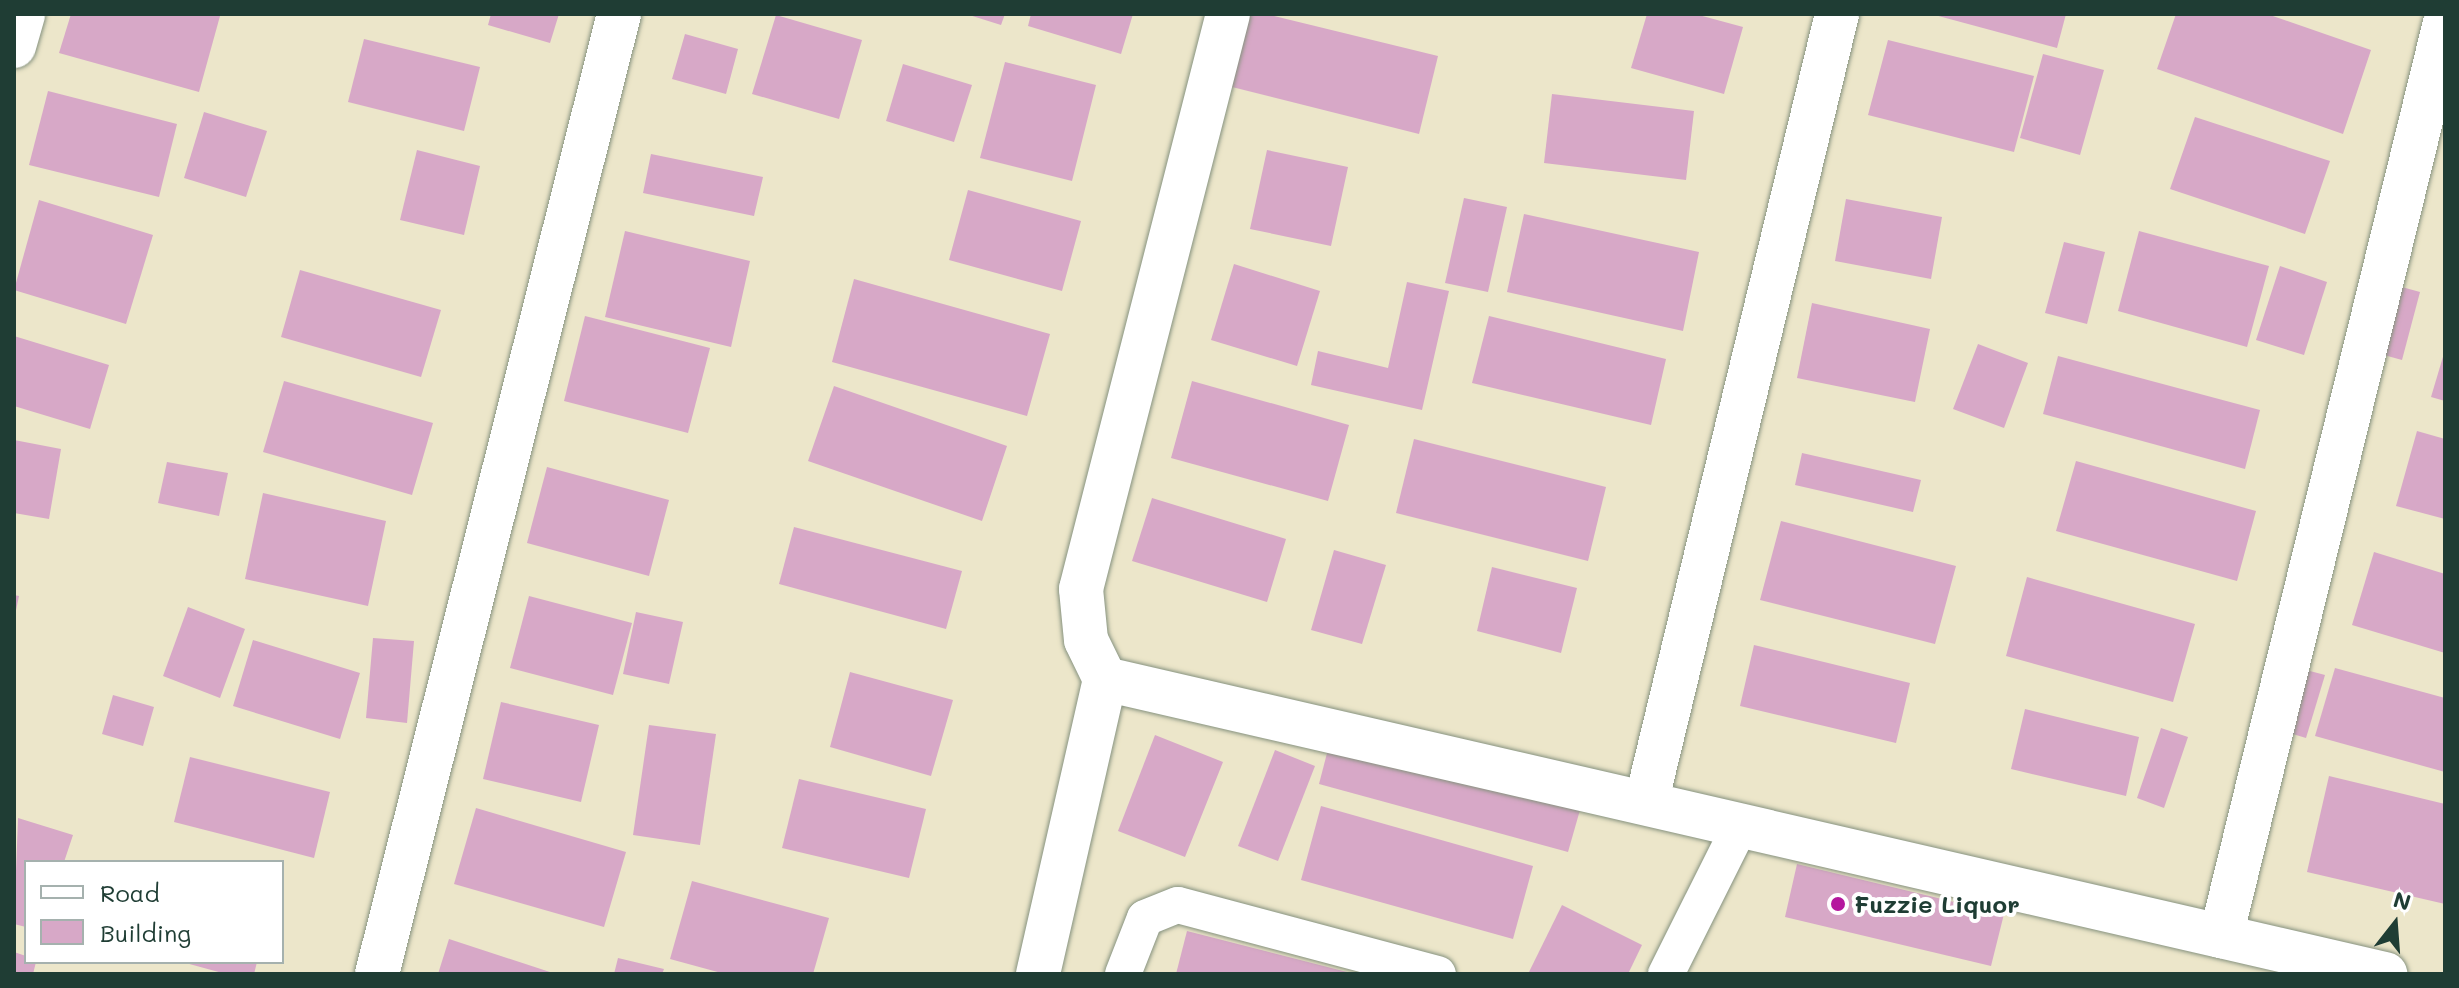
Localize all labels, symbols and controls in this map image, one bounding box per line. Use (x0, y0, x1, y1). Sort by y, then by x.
legend (24, 860, 284, 964)
text: Road (100, 877, 160, 908)
north arrow (2355, 884, 2435, 964)
text: N (2390, 884, 2414, 917)
place label: Fuzzie Liquor (1854, 890, 2020, 918)
marker: Fuzzie Liquor (1829, 895, 1847, 913)
text: Building (100, 917, 191, 948)

